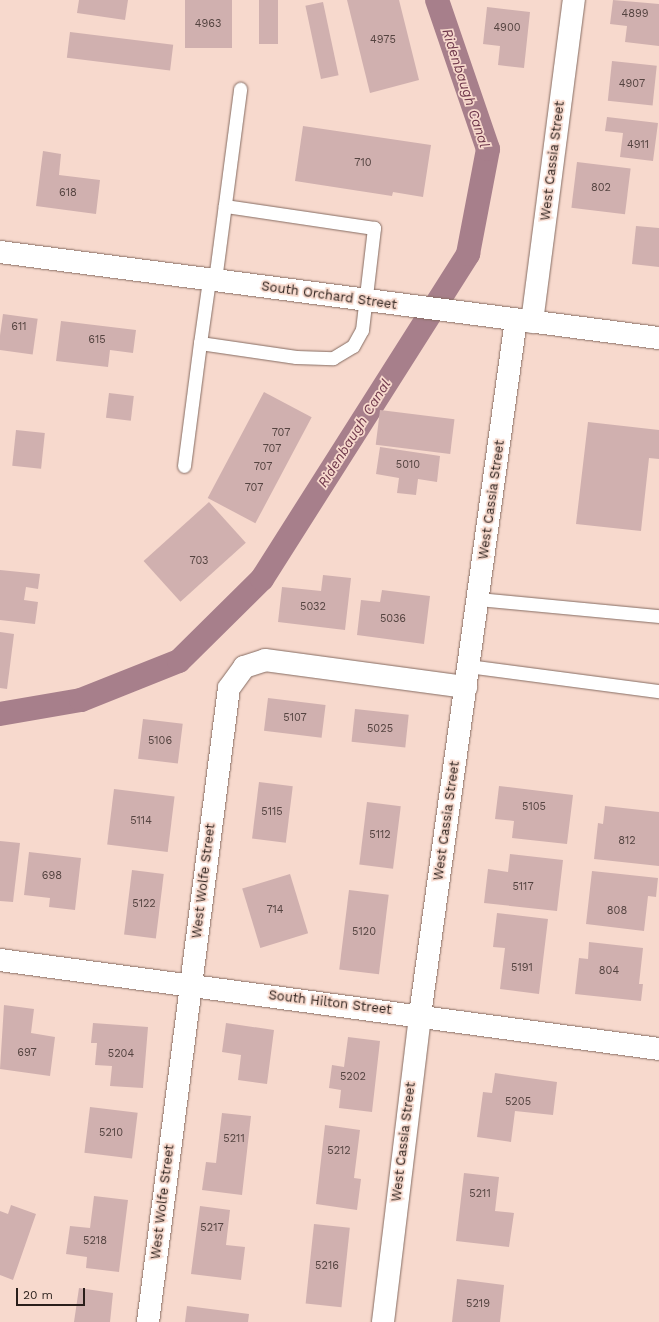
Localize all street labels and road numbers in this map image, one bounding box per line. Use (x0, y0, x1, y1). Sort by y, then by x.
street label: West Cassia Street (538, 100, 568, 222)
street label: South Orchard Street (260, 279, 398, 313)
street label: West Cassia Street (476, 439, 508, 561)
street label: West Cassia Street (431, 760, 463, 882)
street label: West Wolfe Street (189, 822, 219, 940)
street label: South Hilton Street (268, 988, 392, 1018)
street label: West Cassia Street (389, 1081, 419, 1203)
street label: West Wolfe Street (148, 1143, 178, 1261)

